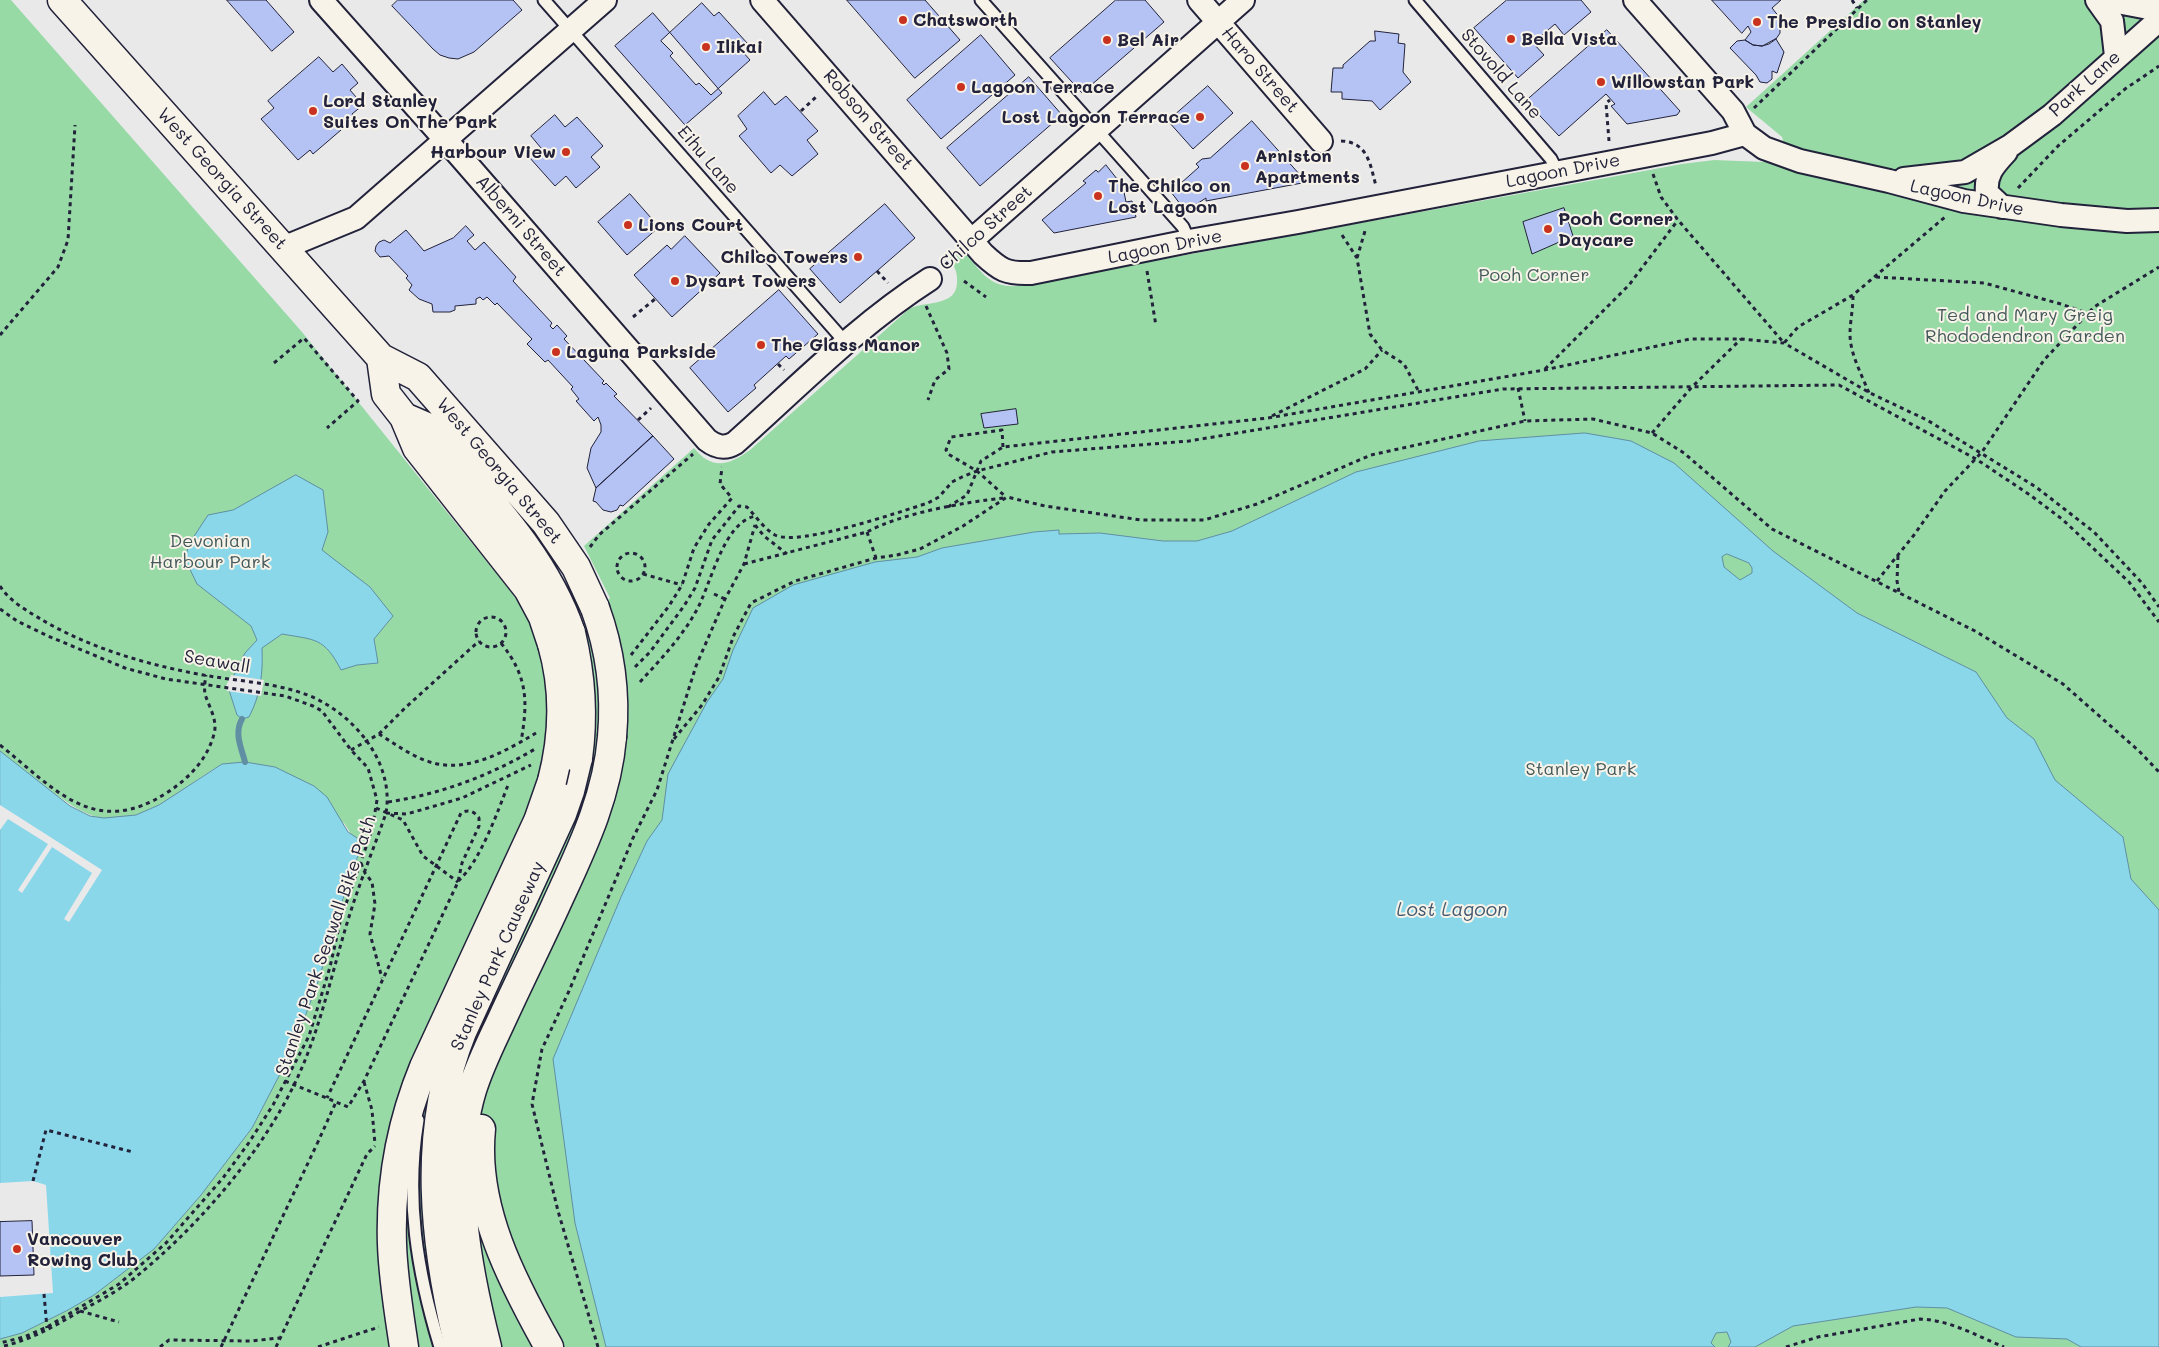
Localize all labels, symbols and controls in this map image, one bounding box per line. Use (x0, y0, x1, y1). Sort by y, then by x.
place label: Chatsworth (913, 9, 1018, 31)
place label: The Presidio on Stanley (1767, 11, 1981, 33)
marker: Chatsworth (897, 14, 909, 26)
marker: The Presidio on Stanley (1751, 16, 1763, 28)
street label: Haro Street (1217, 23, 1303, 117)
street label: Stovold Lane (1456, 24, 1546, 124)
place label: Bella Vista (1521, 28, 1617, 50)
place label: Bel Air (1117, 29, 1179, 51)
marker: Bella Vista (1505, 33, 1517, 45)
marker: Bel Air (1101, 34, 1113, 46)
place label: Ilikai (716, 36, 763, 58)
marker: Ilikai (700, 41, 712, 53)
street label: Park Lane (2045, 46, 2125, 122)
street label: Robson Street (818, 65, 918, 175)
place label: Willowstan Park (1611, 71, 1754, 93)
place label: Lagoon Terrace (971, 76, 1115, 98)
marker: Willowstan Park (1595, 76, 1607, 88)
marker: Lagoon Terrace (955, 81, 967, 93)
place label: Lord Stanley Suites On The Park (323, 90, 497, 132)
street label: West Georgia Street (152, 103, 292, 255)
marker: Lord Stanley Suites On The Park (307, 105, 319, 117)
place label: Lost Lagoon Terrace (1002, 106, 1190, 128)
marker: Lost Lagoon Terrace (1194, 111, 1206, 123)
street label: Eihu Lane (672, 121, 744, 199)
place label: Harbour View (430, 141, 556, 163)
place label: Arniston Apartments (1255, 145, 1360, 188)
marker: Harbour View (560, 146, 572, 158)
street label: Lagoon Drive (1504, 149, 1622, 193)
marker: Arniston Apartments (1239, 160, 1251, 172)
street label: Alberni Street (471, 171, 571, 281)
place label: The Chilco on Lost Lagoon (1108, 175, 1230, 218)
street label: Lagoon Drive (1908, 175, 2026, 221)
street label: Chilco Street (935, 181, 1037, 275)
marker: The Chilco on Lost Lagoon (1092, 190, 1104, 202)
place label: Pooh Corner Daycare (1558, 208, 1673, 250)
place label: Lions Court (638, 214, 743, 236)
marker: Lions Court (622, 219, 634, 231)
marker: Pooh Corner Daycare (1542, 223, 1554, 235)
street label: Lagoon Drive (1106, 225, 1224, 269)
place label: Chilco Towers (720, 246, 848, 268)
marker: Chilco Towers (852, 251, 864, 263)
park label: Pooh Corner (1479, 264, 1589, 286)
place label: Dysart Towers (685, 270, 816, 292)
marker: Dysart Towers (669, 275, 681, 287)
park label: Ted and Mary Greig Rhododendron Garden (1925, 304, 2125, 346)
place label: The Glass Manor (771, 334, 920, 356)
marker: The Glass Manor (755, 339, 767, 351)
place label: Laguna Parkside (566, 341, 716, 363)
marker: Laguna Parkside (550, 346, 562, 358)
street label: West Georgia Street (432, 394, 566, 548)
park label: Devonian Harbour Park (150, 530, 270, 572)
street label: Seawall (182, 646, 252, 678)
park label: Stanley Park (1526, 758, 1636, 780)
street label: Stanley Park Seawall Bike Path (271, 814, 381, 1078)
street label: Stanley Park Causeway (446, 858, 550, 1054)
water label: Lost Lagoon (1397, 899, 1507, 921)
place label: Vancouver Rowing Club (27, 1228, 138, 1270)
marker: Vancouver Rowing Club (11, 1243, 23, 1255)

